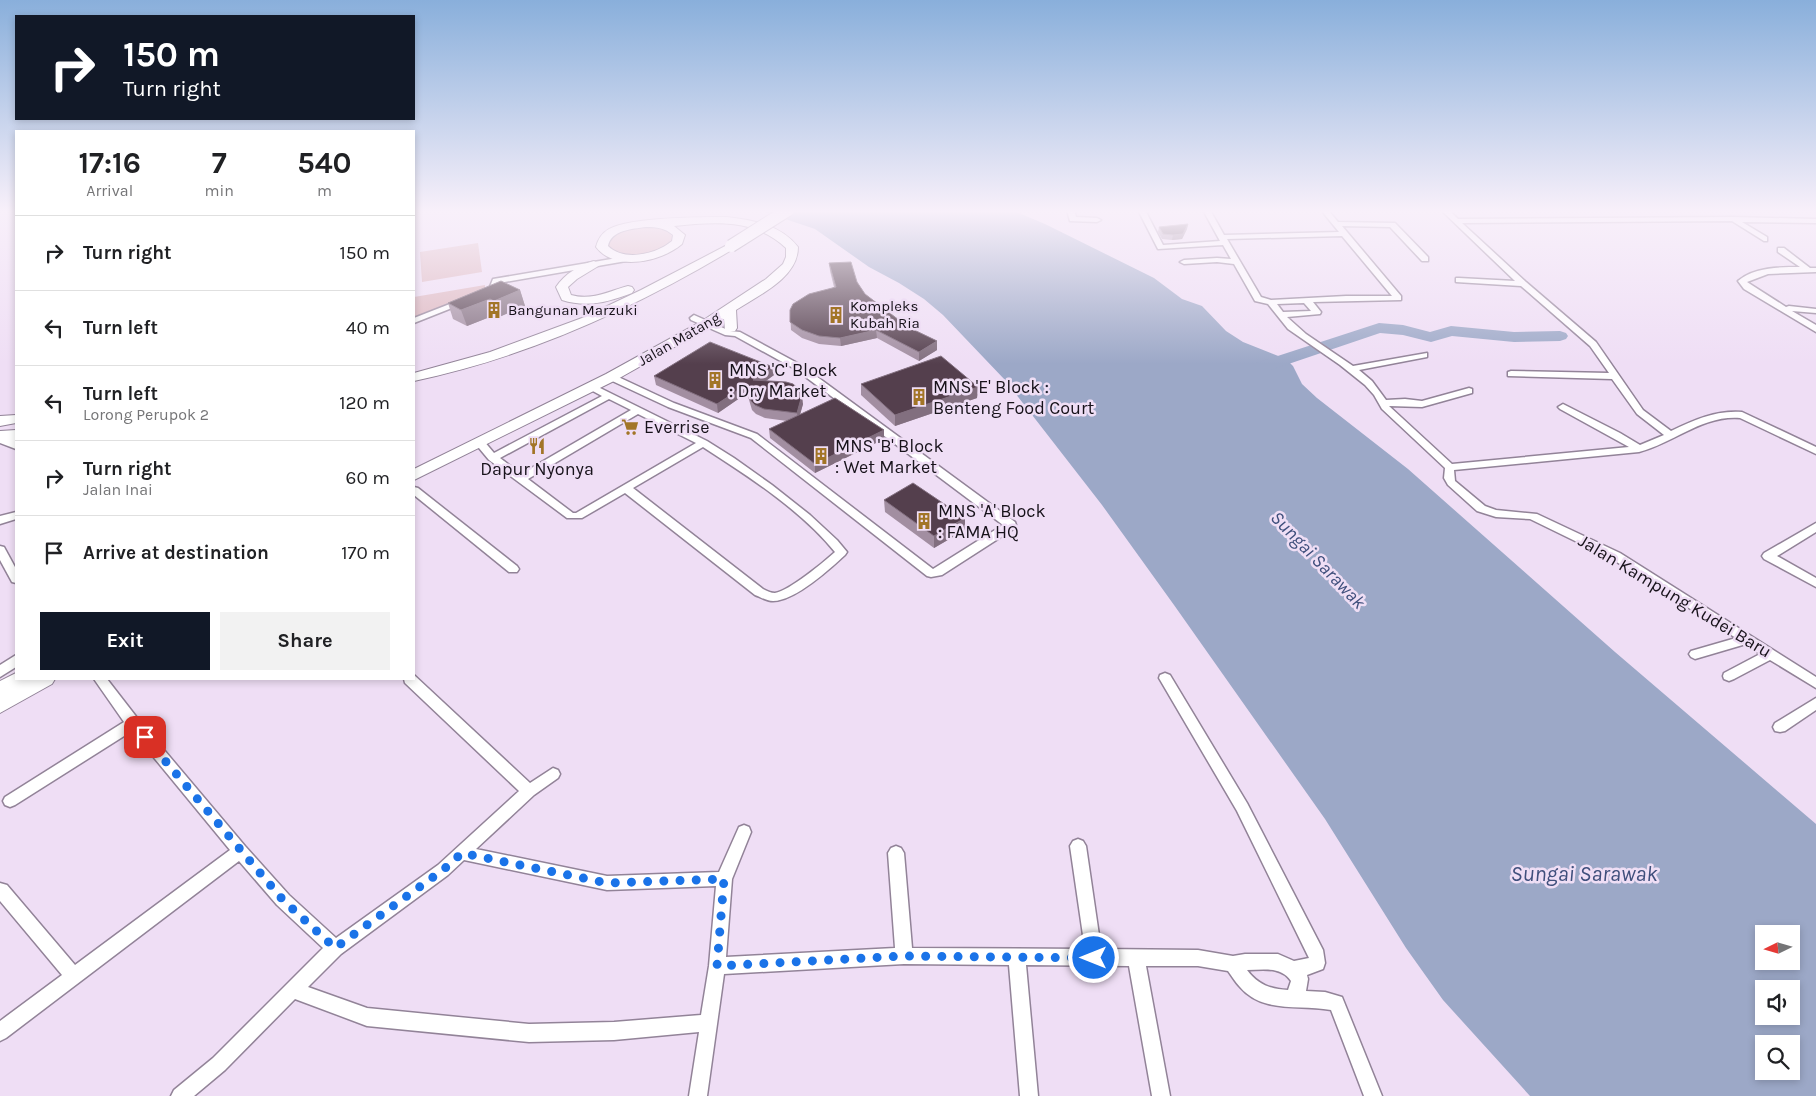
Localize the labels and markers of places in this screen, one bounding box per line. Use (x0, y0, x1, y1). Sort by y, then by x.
place label: Kompleks Kubah Ria (850, 297, 920, 332)
building icon: Bangunan Marzuki (484, 300, 504, 320)
place label: Bangunan Marzuki (508, 301, 638, 319)
building icon: Kompleks Kubah Ria (826, 305, 846, 325)
place label: MNS 'C' Block : Dry Market (729, 359, 837, 402)
building icon: MNS 'C' Block : Dry Market (705, 370, 725, 390)
place label: MNS 'E' Block : Benteng Food Court (933, 376, 1094, 419)
building icon: MNS 'E' Block : Benteng Food Court (909, 387, 929, 407)
place label: Everrise (644, 416, 710, 438)
supermarket icon: Everrise (620, 417, 640, 437)
place label: MNS 'B' Block : Wet Market (835, 435, 944, 478)
restaurant icon: Dapur Nyonya (527, 436, 547, 456)
building icon: MNS 'B' Block : Wet Market (811, 446, 831, 466)
place label: Dapur Nyonya (480, 458, 594, 480)
place label: MNS 'A' Block : FAMA HQ (938, 500, 1046, 543)
building icon: MNS 'A' Block : FAMA HQ (914, 511, 934, 531)
pin (124, 716, 166, 758)

